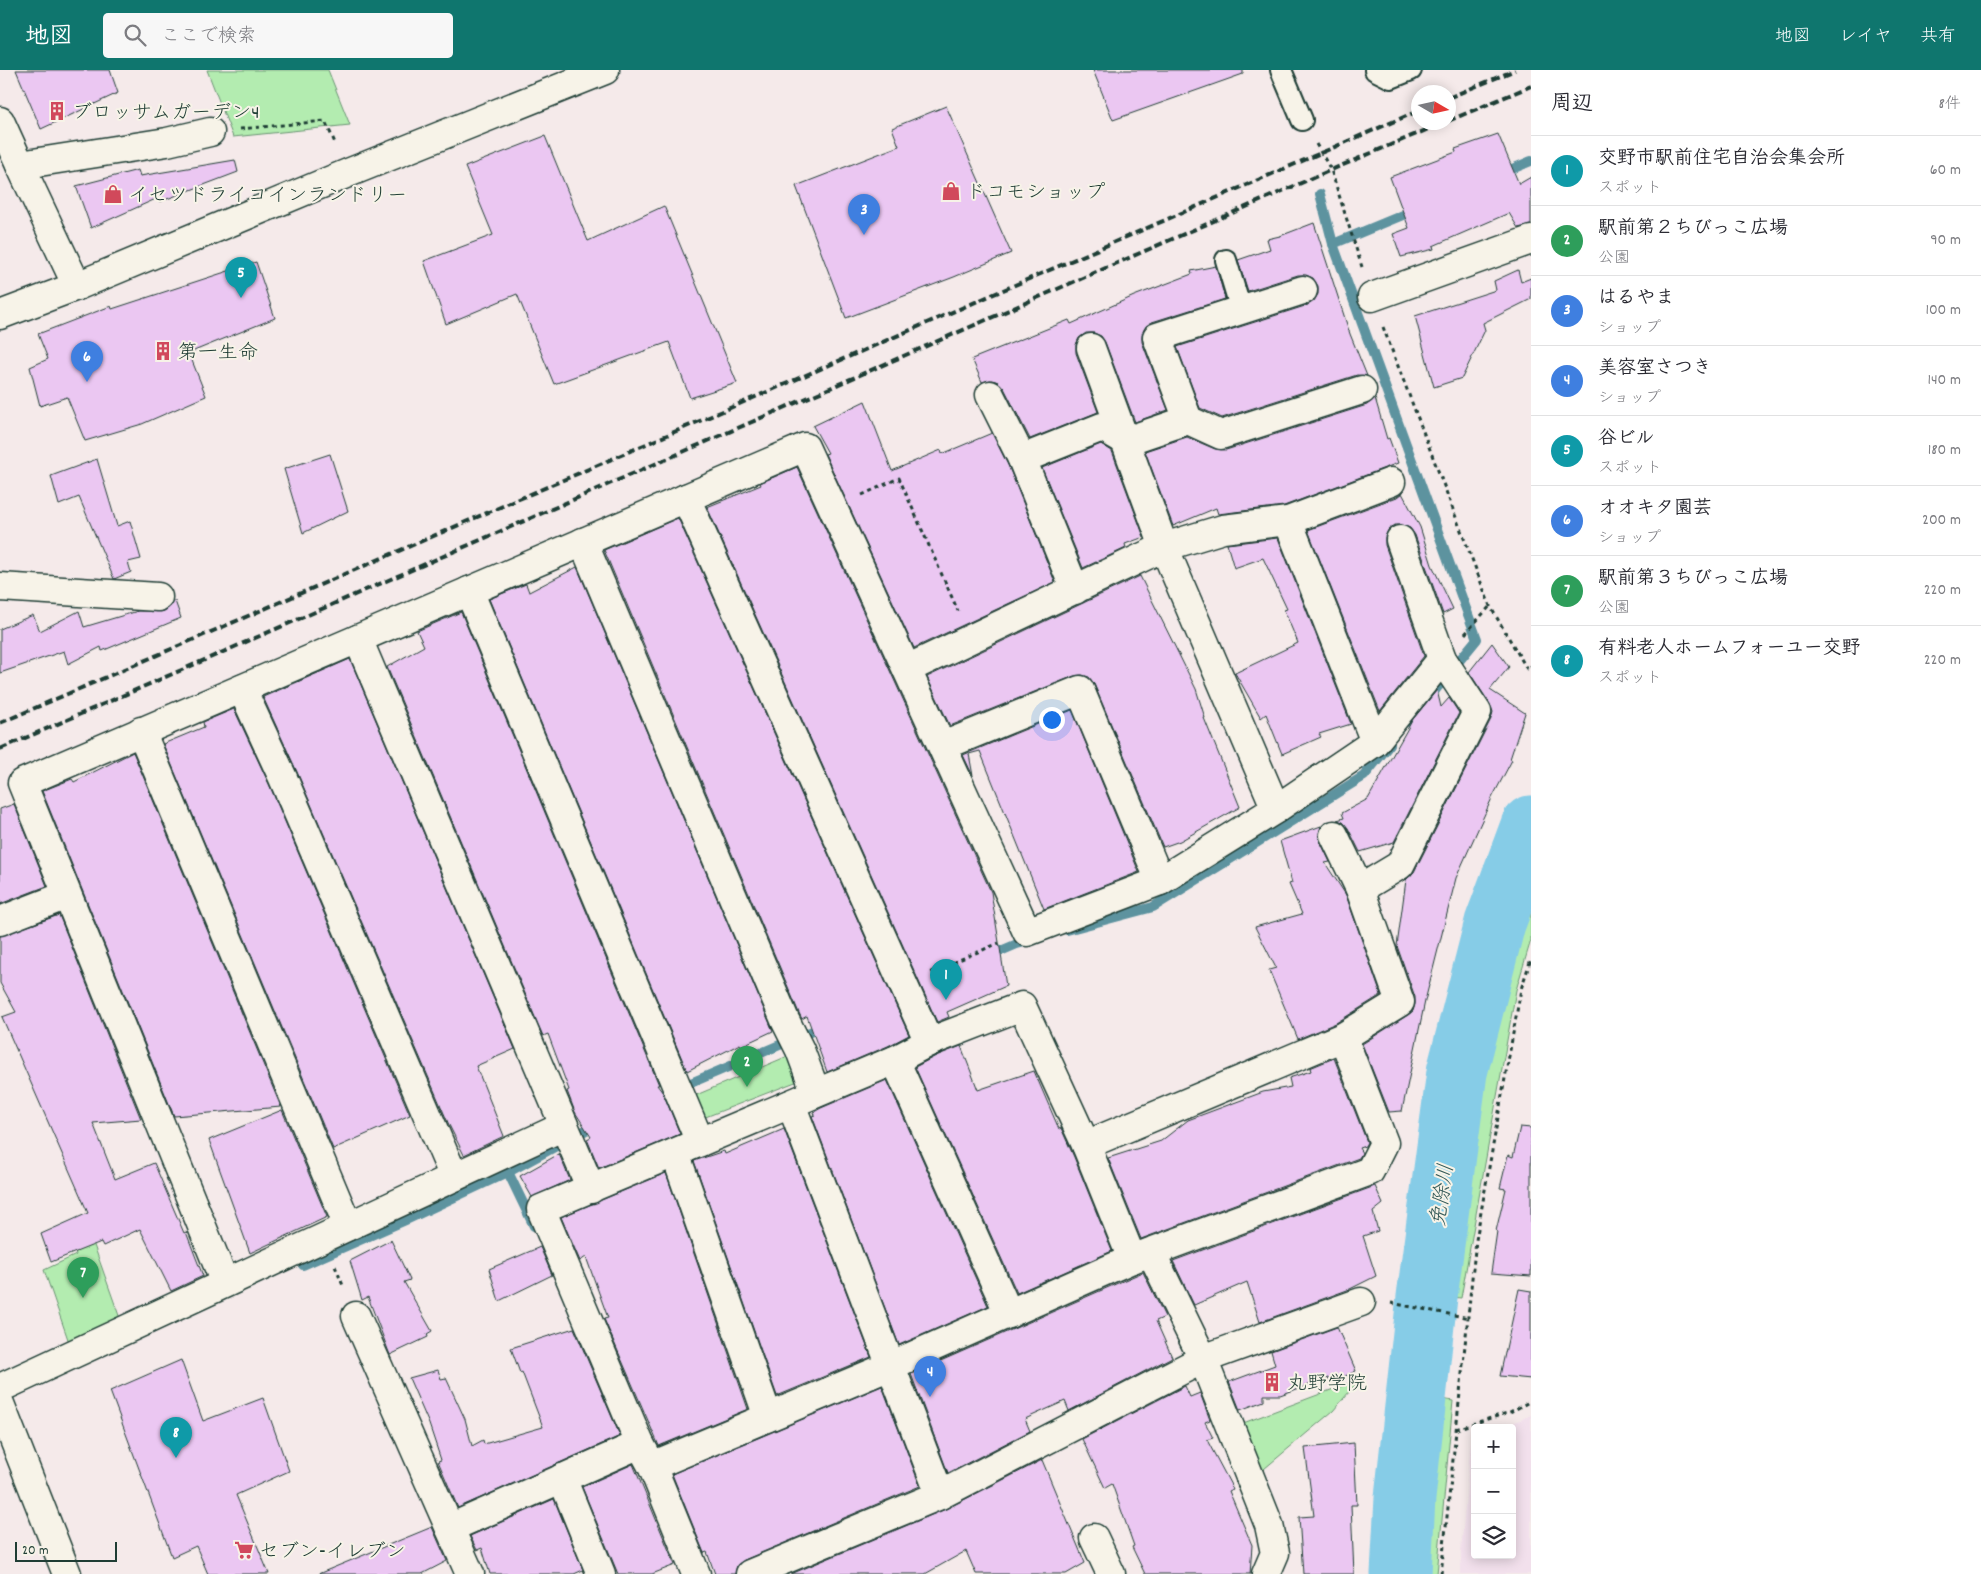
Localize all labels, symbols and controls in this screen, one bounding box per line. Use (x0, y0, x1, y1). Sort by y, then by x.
search box (103, 13, 453, 58)
text: 地図 (25, 21, 73, 55)
icon: search (121, 21, 149, 49)
text: ここで検索 (161, 24, 256, 51)
text: 地図 (1775, 25, 1811, 50)
text: レイヤ (1839, 25, 1892, 50)
text: 共有 (1920, 25, 1956, 50)
north arrow (1411, 85, 1456, 130)
text: 周辺 (1551, 90, 1593, 120)
text: 8件 (1939, 93, 1961, 116)
building icon: ブロッサムガーデン4 (46, 100, 68, 122)
place label: ブロッサムガーデン4 (72, 100, 260, 128)
text: 交野市駅前住宅自治会集会所 (1598, 146, 1845, 173)
text: 1 (1565, 159, 1569, 182)
text: 60 m (1930, 159, 1961, 182)
text: スポット (1598, 177, 1662, 200)
shop icon: ドコモショップ (940, 180, 962, 202)
place label: ドコモショップ (966, 180, 1105, 208)
shop icon: イセツドライコインランドリー (102, 183, 124, 205)
place label: イセツドライコインランドリー (128, 183, 407, 211)
pin: 3 (848, 194, 880, 235)
text: 駅前第２ちびっこ広場 (1598, 216, 1788, 243)
text: 2 (1564, 229, 1571, 252)
text: 90 m (1930, 229, 1961, 252)
text: 公園 (1598, 247, 1630, 270)
pin: 5 (225, 257, 257, 298)
text: はるやま (1598, 286, 1674, 313)
text: 3 (1563, 299, 1571, 322)
text: 100 m (1925, 299, 1961, 322)
text: ショップ (1598, 317, 1661, 340)
building icon: 第一生命 (152, 340, 174, 362)
place label: 第一生命 (178, 340, 258, 368)
pin: 6 (71, 341, 103, 382)
text: 美容室さつき (1598, 356, 1712, 383)
text: 4 (1564, 369, 1570, 392)
text: 140 m (1927, 369, 1961, 392)
text: ショップ (1598, 387, 1661, 410)
text: 谷ビル (1598, 426, 1655, 453)
text: 5 (1563, 439, 1571, 462)
text: 180 m (1928, 439, 1961, 462)
text: スポット (1598, 457, 1662, 480)
text: オオキタ園芸 (1598, 496, 1712, 523)
text: 6 (1563, 509, 1571, 532)
text: 200 m (1922, 509, 1961, 532)
text: ショップ (1598, 527, 1661, 550)
text: 駅前第３ちびっこ広場 (1598, 566, 1788, 593)
text: 7 (1564, 579, 1570, 602)
text: 220 m (1924, 579, 1961, 602)
text: 公園 (1598, 597, 1630, 620)
text: 有料老人ホームフォーユー交野 (1598, 636, 1861, 663)
text: 8 (1564, 649, 1570, 672)
text: 220 m (1924, 649, 1961, 672)
text: スポット (1598, 667, 1662, 690)
your location (1039, 707, 1065, 733)
pin: 1 (930, 959, 962, 1000)
pin: 2 (731, 1046, 763, 1087)
water label: 免除川 (1425, 1162, 1463, 1229)
pin: 7 (67, 1257, 99, 1298)
pin: 4 (914, 1356, 946, 1397)
building icon: 丸野学院 (1261, 1371, 1283, 1393)
place label: 丸野学院 (1287, 1371, 1367, 1399)
pin: 8 (160, 1417, 192, 1458)
map controls (1471, 1424, 1516, 1559)
button: + (1471, 1424, 1516, 1469)
button: − (1471, 1469, 1516, 1514)
button: layers (1471, 1514, 1516, 1559)
scale bar (15, 1539, 118, 1562)
supermarket icon: セブン-イレブン (233, 1539, 255, 1561)
place label: セブン-イレブン (259, 1539, 406, 1567)
text: 20 m (22, 1541, 49, 1561)

